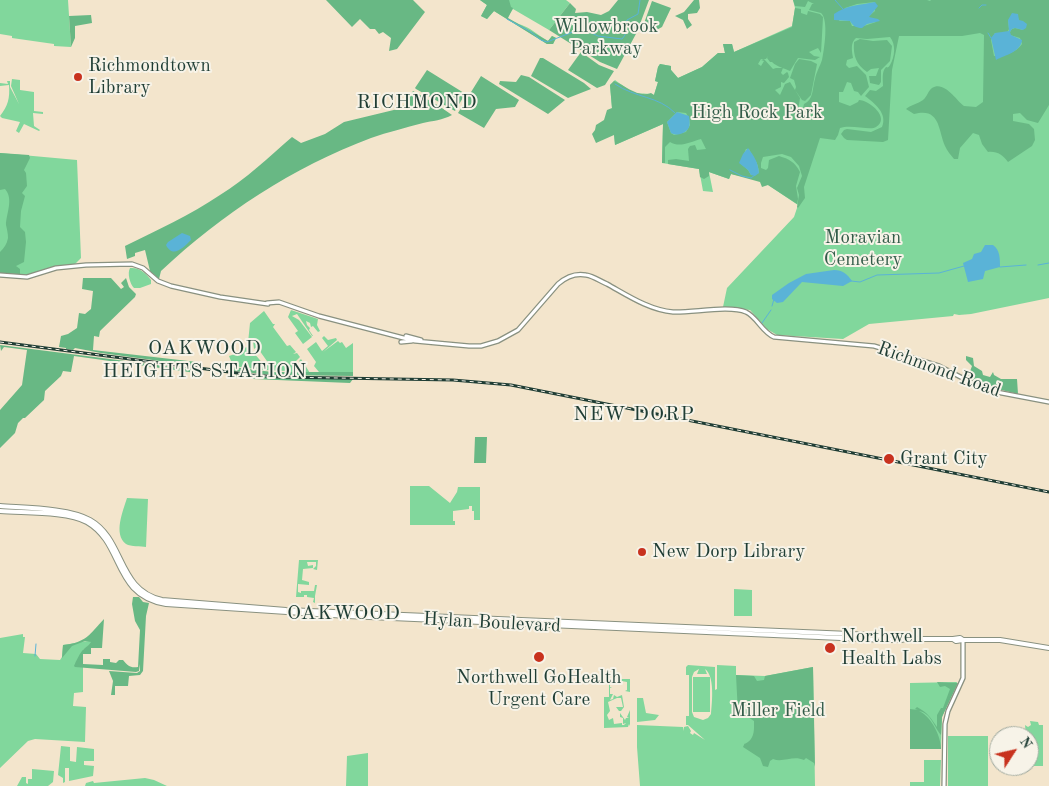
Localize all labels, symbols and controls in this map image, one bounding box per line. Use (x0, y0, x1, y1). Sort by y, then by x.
park label: Willowbrook Parkway (554, 16, 658, 60)
place label: Richmondtown Library (88, 55, 211, 99)
marker: Richmondtown Library (72, 71, 84, 83)
district label: RICHMOND (355, 91, 479, 115)
park label: High Rock Park (691, 102, 823, 124)
park label: Moravian Cemetery (824, 227, 902, 271)
district label: OAKWOOD HEIGHTS STATION (101, 337, 309, 384)
street label: Richmond Road (874, 337, 1004, 403)
district label: NEW DORP (572, 403, 696, 427)
place label: Grant City (900, 448, 988, 470)
marker: Grant City (882, 452, 896, 466)
place label: New Dorp Library (652, 541, 805, 563)
marker: New Dorp Library (636, 546, 648, 558)
district label: OAKWOOD (286, 602, 402, 626)
street label: Hylan Boulevard (422, 608, 562, 638)
place label: Northwell Health Labs (841, 626, 942, 670)
marker: Northwell Health Labs (823, 641, 837, 655)
marker: Northwell GoHealth Urgent Care (532, 650, 546, 664)
place label: Northwell GoHealth Urgent Care (456, 667, 622, 711)
park label: Miller Field (731, 700, 825, 722)
north arrow (989, 726, 1039, 776)
text: N (1017, 735, 1034, 751)

